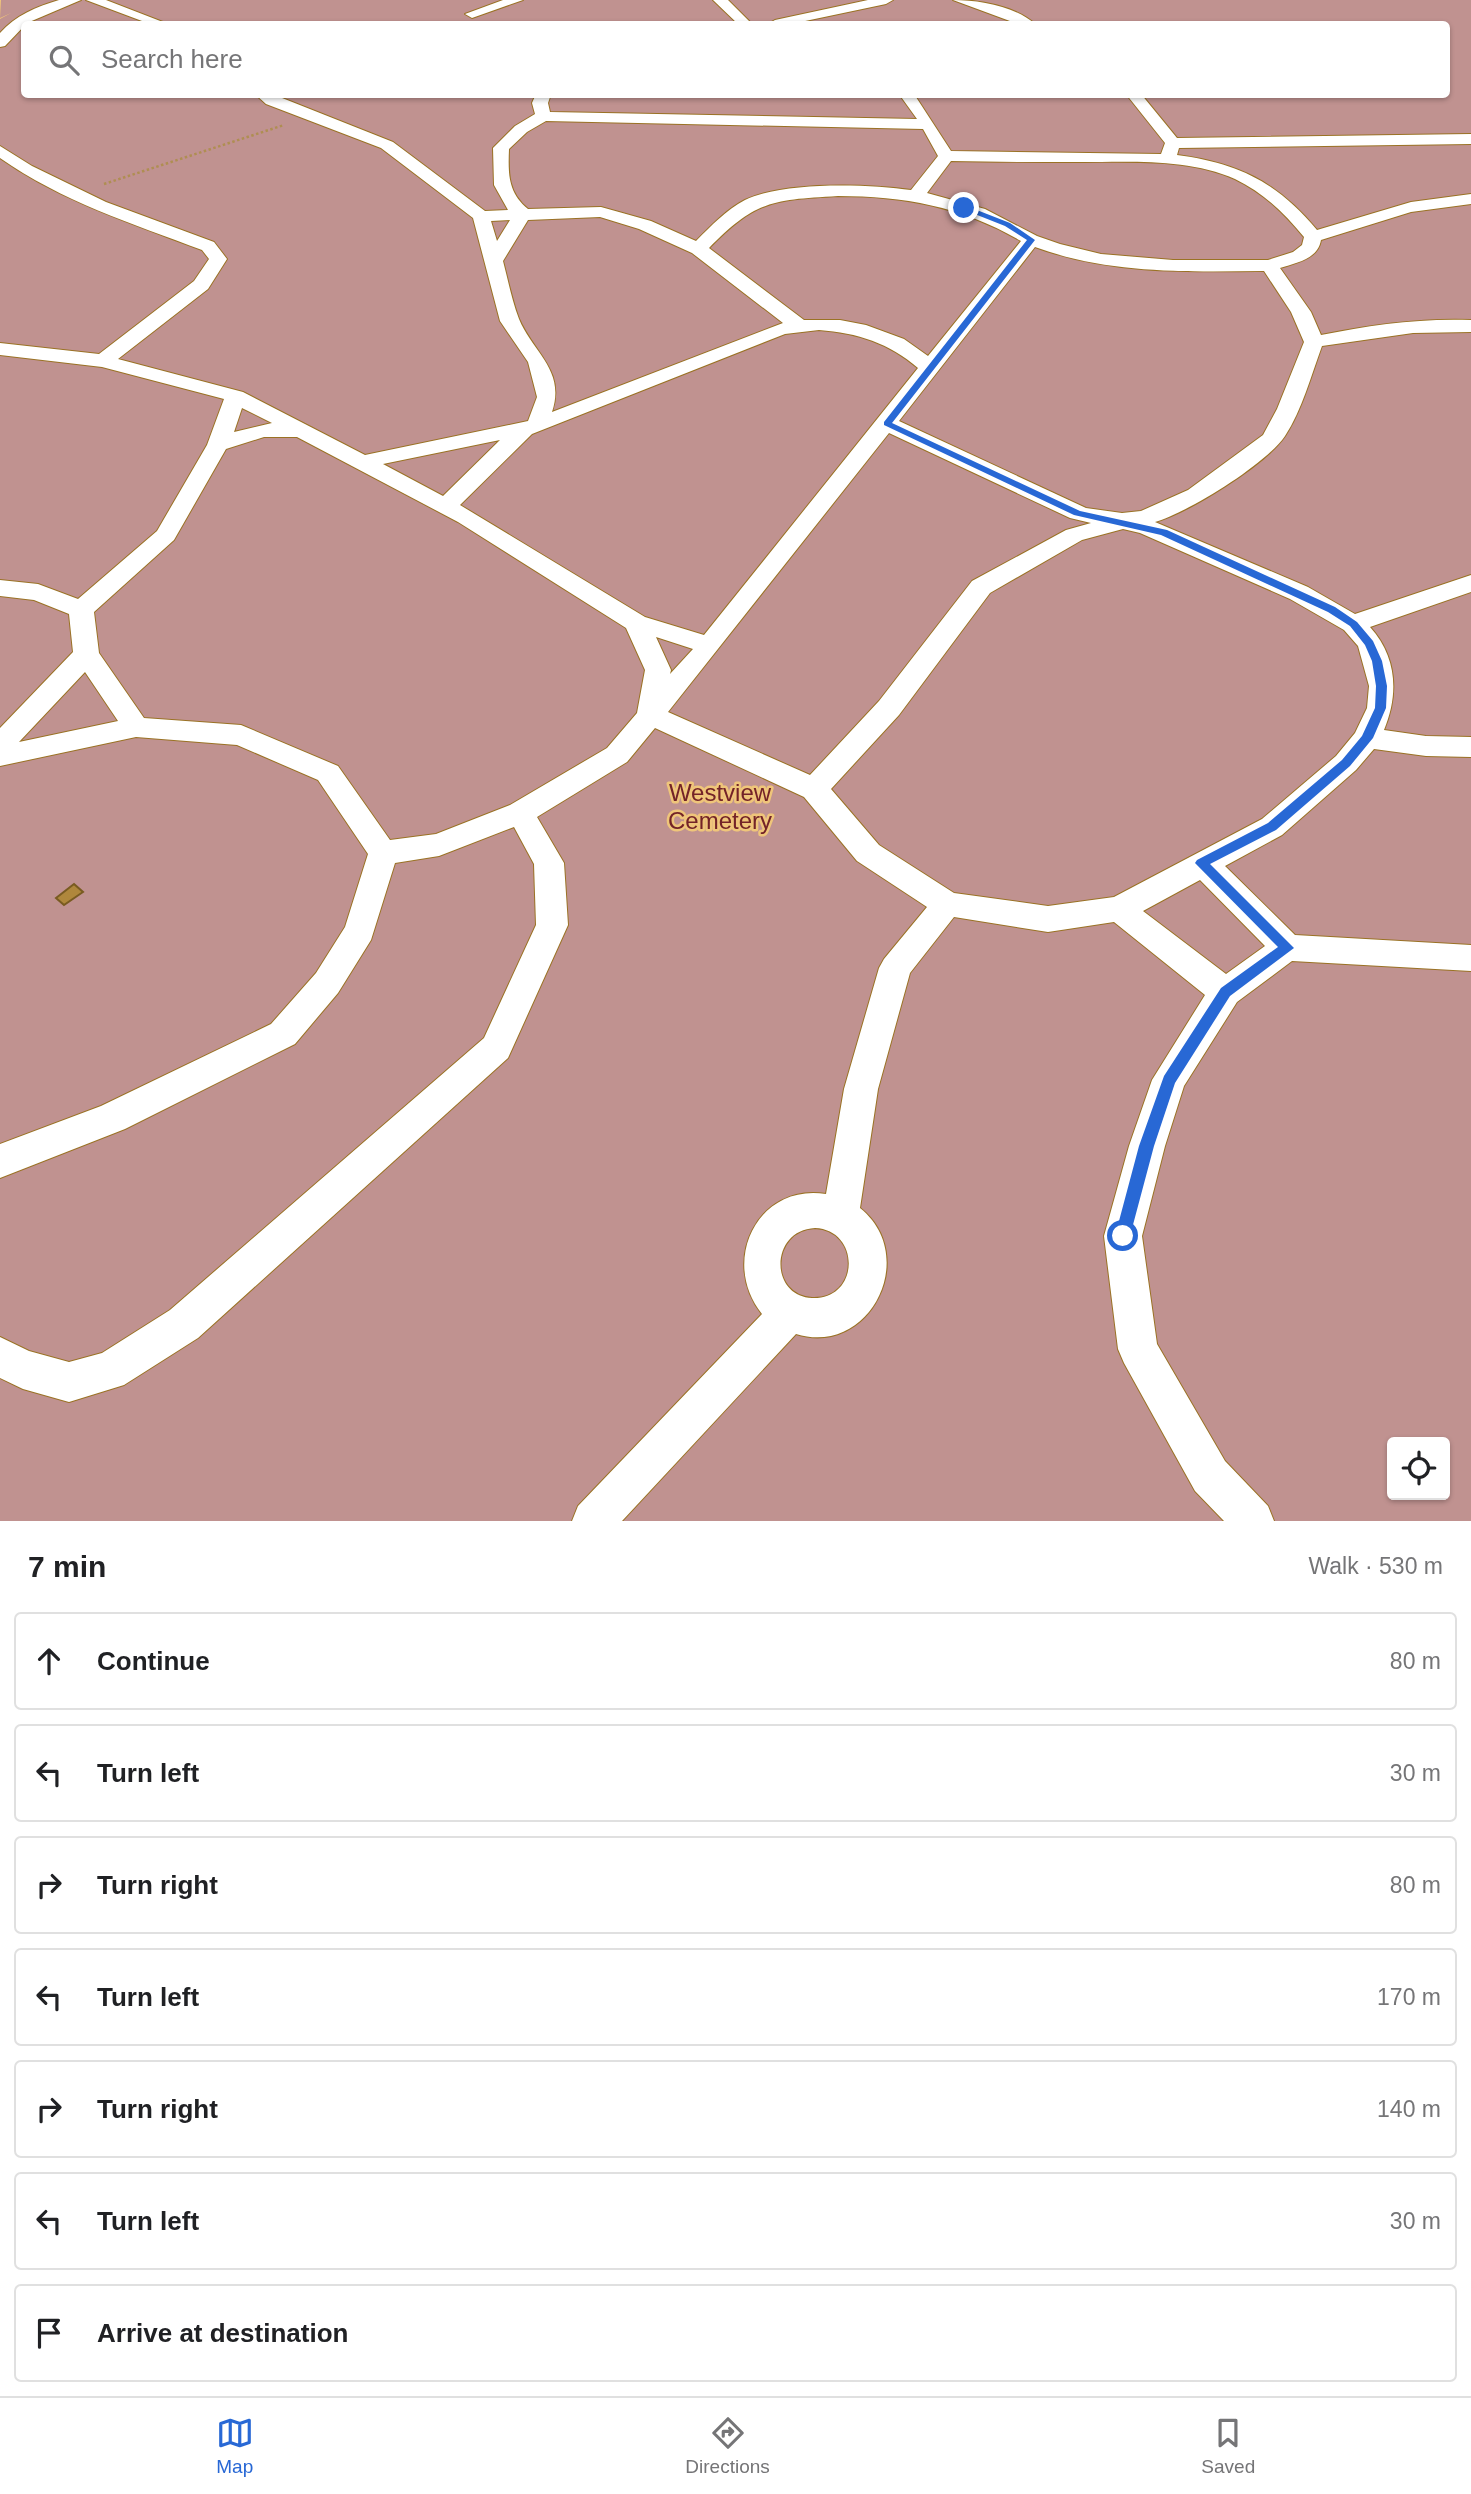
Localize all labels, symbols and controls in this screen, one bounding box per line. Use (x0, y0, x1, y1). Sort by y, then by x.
search box (21, 21, 1450, 98)
icon: search (45, 41, 83, 79)
text: Search here (101, 44, 243, 74)
route end (948, 192, 979, 223)
park label: Westview Cemetery (668, 779, 772, 834)
route start (1107, 1220, 1138, 1251)
map controls (1387, 1437, 1450, 1500)
button: locate (1387, 1437, 1450, 1500)
text: 7 min (28, 1550, 106, 1583)
text: Walk · 530 m (1308, 1553, 1443, 1579)
icon: ahead (30, 1642, 68, 1680)
text: Continue (97, 1646, 210, 1676)
text: 80 m (1390, 1648, 1441, 1674)
icon: left (30, 1754, 68, 1792)
text: Turn left (97, 1758, 199, 1788)
text: 30 m (1390, 1760, 1441, 1786)
icon: right (30, 1866, 68, 1904)
text: Turn right (97, 1870, 218, 1900)
text: 80 m (1390, 1872, 1441, 1898)
icon: left (30, 1978, 68, 2016)
text: Turn left (97, 1982, 199, 2012)
text: 170 m (1377, 1984, 1441, 2010)
icon: right (30, 2090, 68, 2128)
text: Turn right (97, 2094, 218, 2124)
text: 140 m (1377, 2096, 1441, 2122)
icon: left (30, 2202, 68, 2240)
text: Turn left (97, 2206, 199, 2236)
text: 30 m (1390, 2208, 1441, 2234)
icon: arrive (30, 2314, 68, 2352)
text: Arrive at destination (97, 2318, 348, 2348)
tab: Map (216, 2414, 254, 2478)
tab: Directions (685, 2414, 770, 2478)
tab: Saved (1201, 2414, 1255, 2478)

